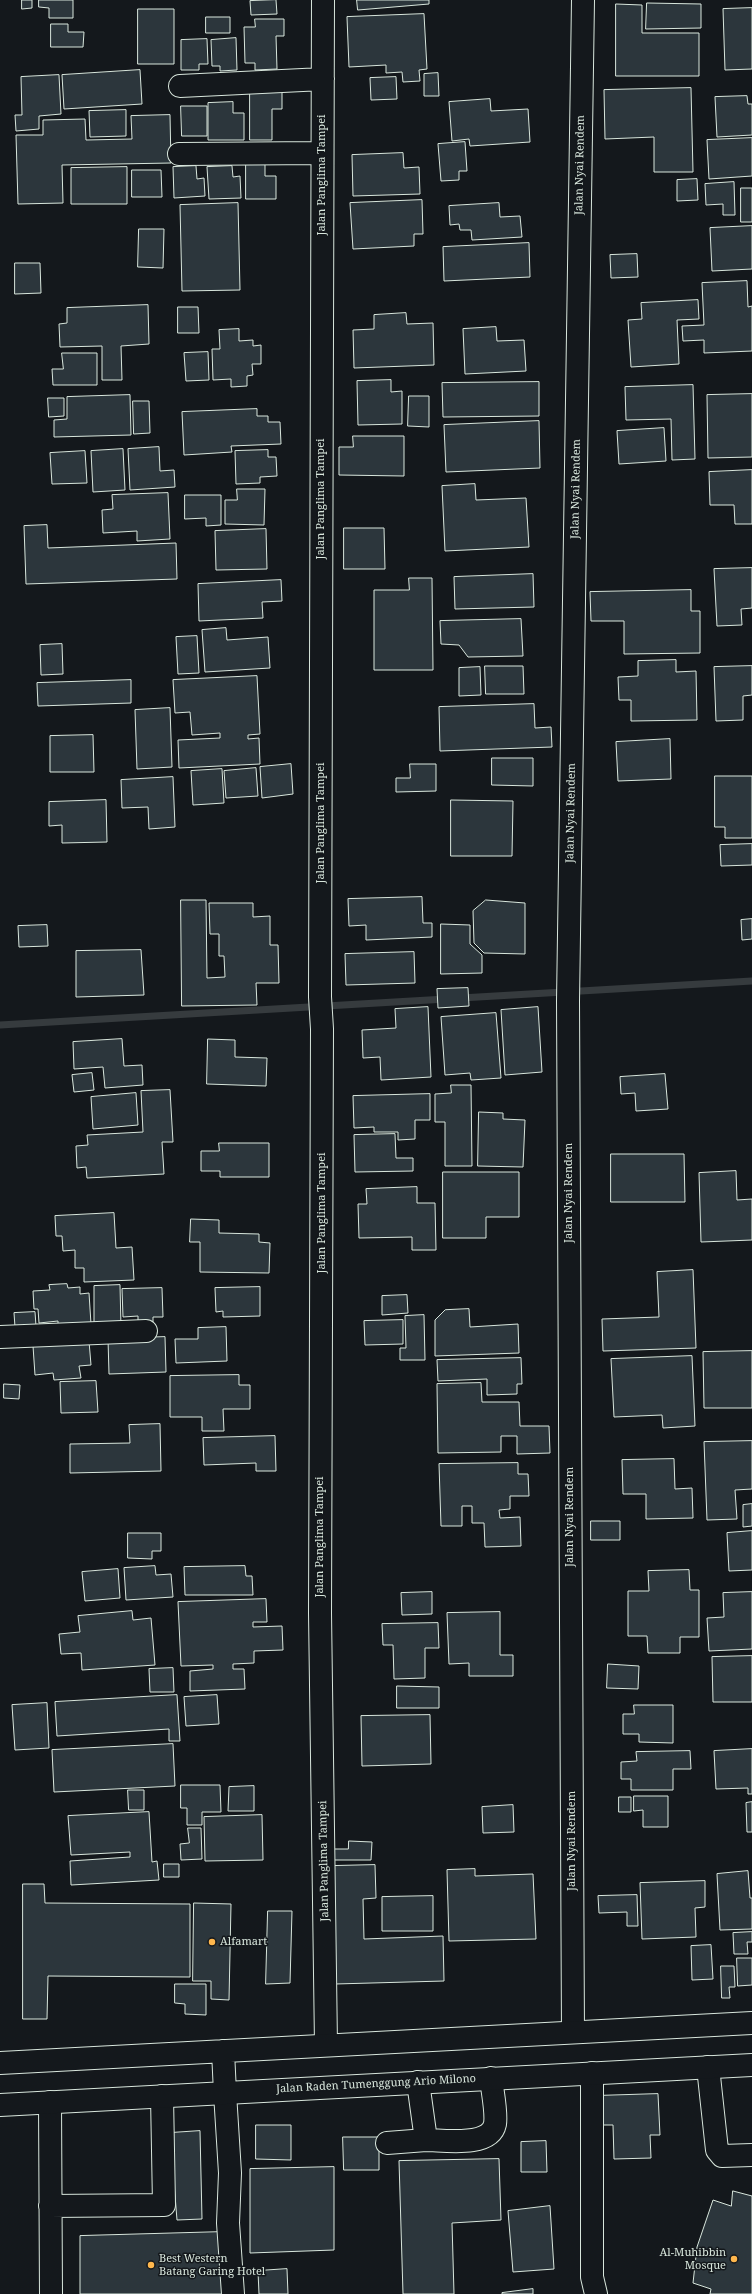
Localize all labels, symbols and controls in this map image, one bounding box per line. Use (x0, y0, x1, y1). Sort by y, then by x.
street label: Jalan Panglima Tampei (315, 114, 329, 236)
street label: Jalan Nyai Rendem (573, 115, 587, 215)
street label: Jalan Panglima Tampei (314, 438, 328, 560)
street label: Jalan Nyai Rendem (569, 439, 583, 539)
street label: Jalan Panglima Tampei (314, 762, 328, 884)
street label: Jalan Nyai Rendem (564, 763, 578, 863)
street label: Jalan Nyai Rendem (562, 1143, 576, 1243)
street label: Jalan Panglima Tampei (315, 1152, 329, 1274)
street label: Jalan Nyai Rendem (563, 1467, 577, 1567)
street label: Jalan Panglima Tampei (313, 1476, 327, 1598)
street label: Jalan Nyai Rendem (565, 1791, 579, 1891)
street label: Jalan Panglima Tampei (316, 1800, 332, 1922)
place label: Alfamart (220, 1935, 267, 1949)
marker: Alfamart (207, 1937, 217, 1947)
street label: Jalan Raden Tumenggung Ario Milono (276, 2072, 476, 2096)
place label: Al-Muhibbin Mosque (659, 2246, 726, 2272)
place label: Best Western Batang Garing Hotel (159, 2252, 265, 2278)
marker: Al-Muhibbin Mosque (729, 2254, 739, 2264)
marker: Best Western Batang Garing Hotel (146, 2260, 156, 2270)

